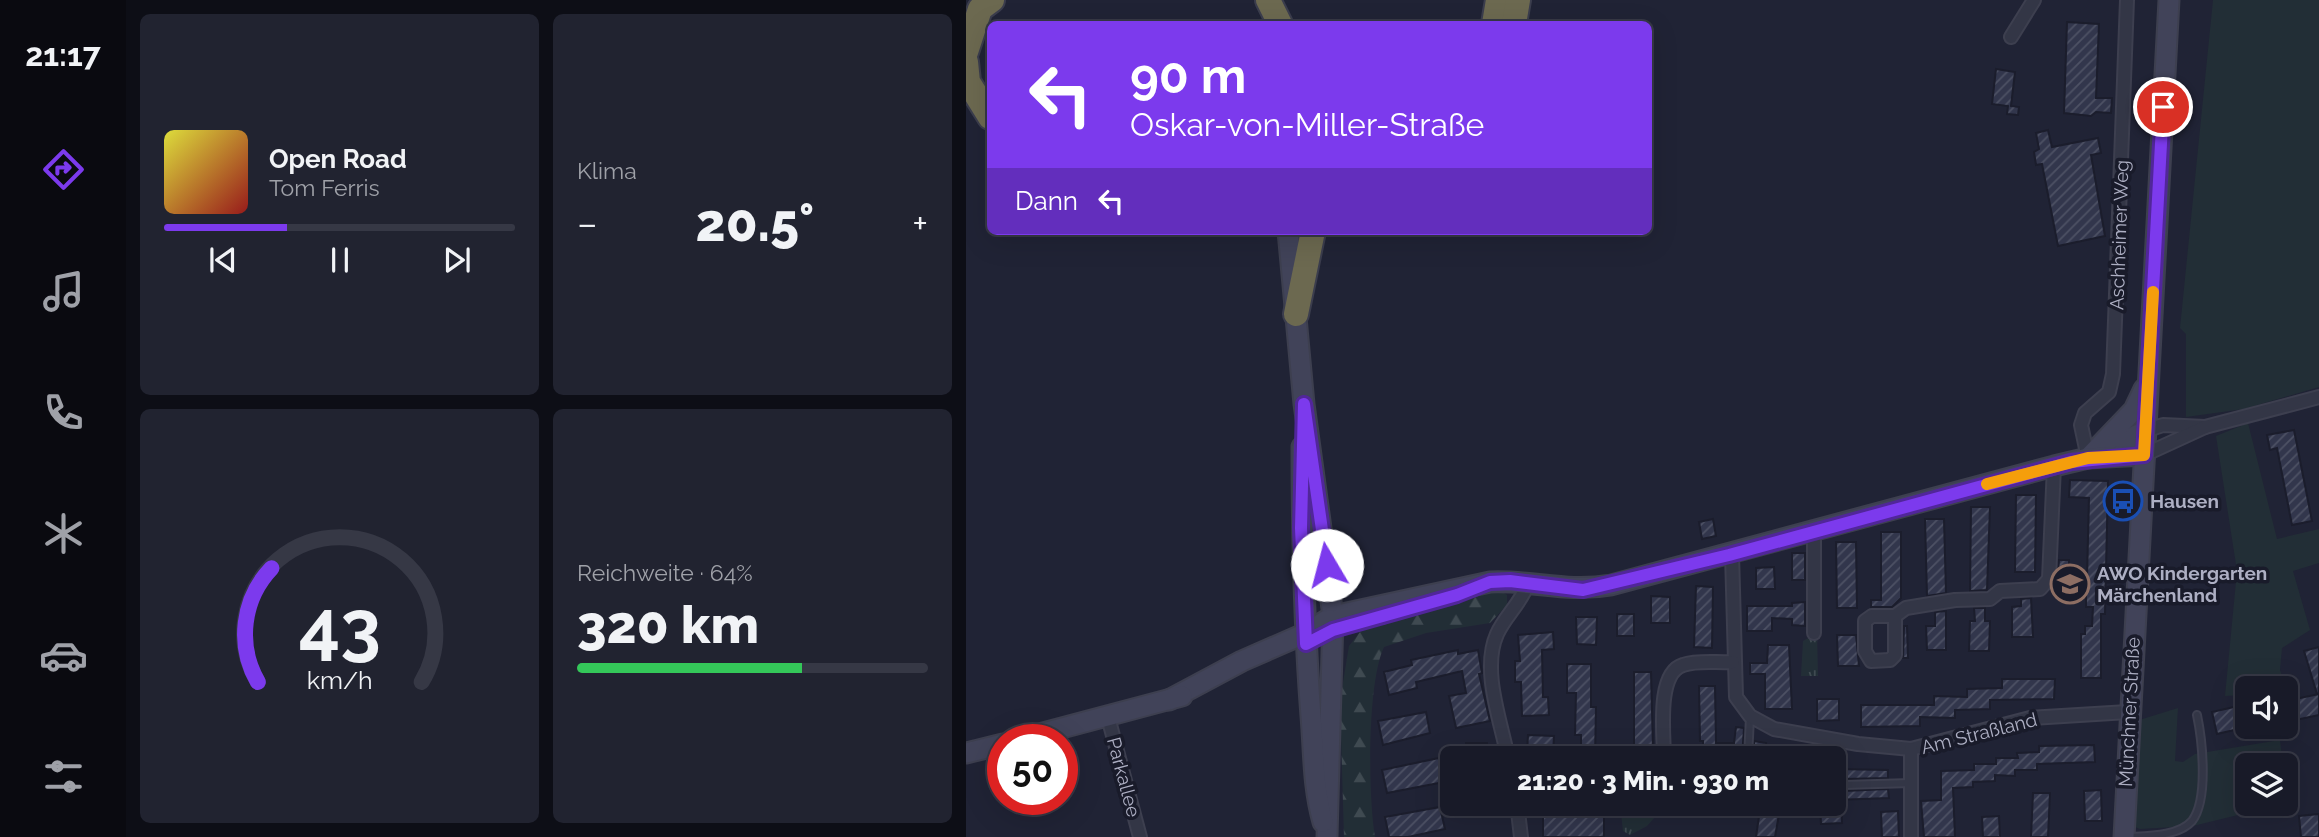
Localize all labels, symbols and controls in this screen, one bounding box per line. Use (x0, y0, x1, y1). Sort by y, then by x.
text: 21:17 (25, 36, 101, 73)
text: 90 m (1130, 47, 1246, 104)
icon: left (1015, 49, 1106, 140)
pin (2133, 77, 2193, 137)
icon: arrive (2144, 88, 2182, 126)
text: Oskar-von-Miller-Straße (1130, 106, 1484, 143)
text: Open Road (269, 144, 407, 174)
icon: directions (39, 145, 88, 194)
text: Klima (577, 157, 637, 184)
street label: Aschheimer Weg (2105, 160, 2133, 310)
text: Tom Ferris (269, 174, 380, 201)
icon: left (1092, 182, 1130, 220)
text: Dann (1015, 186, 1078, 216)
text: 20.5° (695, 192, 814, 253)
text: − (577, 201, 597, 246)
text: + (912, 201, 928, 246)
icon: previous (204, 241, 242, 279)
icon: pause (321, 241, 359, 279)
icon: next (438, 241, 476, 279)
icon: music (39, 267, 88, 316)
icon: phone (39, 388, 88, 437)
bus stop icon: Hausen (2102, 480, 2144, 522)
place label: Hausen (2150, 490, 2219, 512)
icon: climate (39, 509, 88, 558)
position arrow (1290, 528, 1364, 602)
text: Reichweite · 64% (577, 559, 753, 586)
place label: AWO Kindergarten Märchenland (2097, 562, 2267, 606)
school or university icon: AWO Kindergarten Märchenland (2049, 563, 2091, 605)
text: 43 (298, 584, 381, 669)
text: 320 km (577, 594, 759, 655)
icon: car (39, 631, 88, 680)
street label: Münchner Straße (2114, 636, 2144, 788)
text: km/h (307, 665, 372, 695)
map controls (2235, 676, 2298, 816)
button: sound (2235, 676, 2298, 739)
street label: Am Straßland (1919, 708, 2039, 758)
speed limit sign: 50 (987, 724, 1078, 815)
street label: Parkallee (1103, 735, 1145, 819)
icon: filters (39, 752, 88, 801)
button: layers (2235, 753, 2298, 816)
text: 21:20 · 3 Min. · 930 m (1517, 766, 1769, 796)

